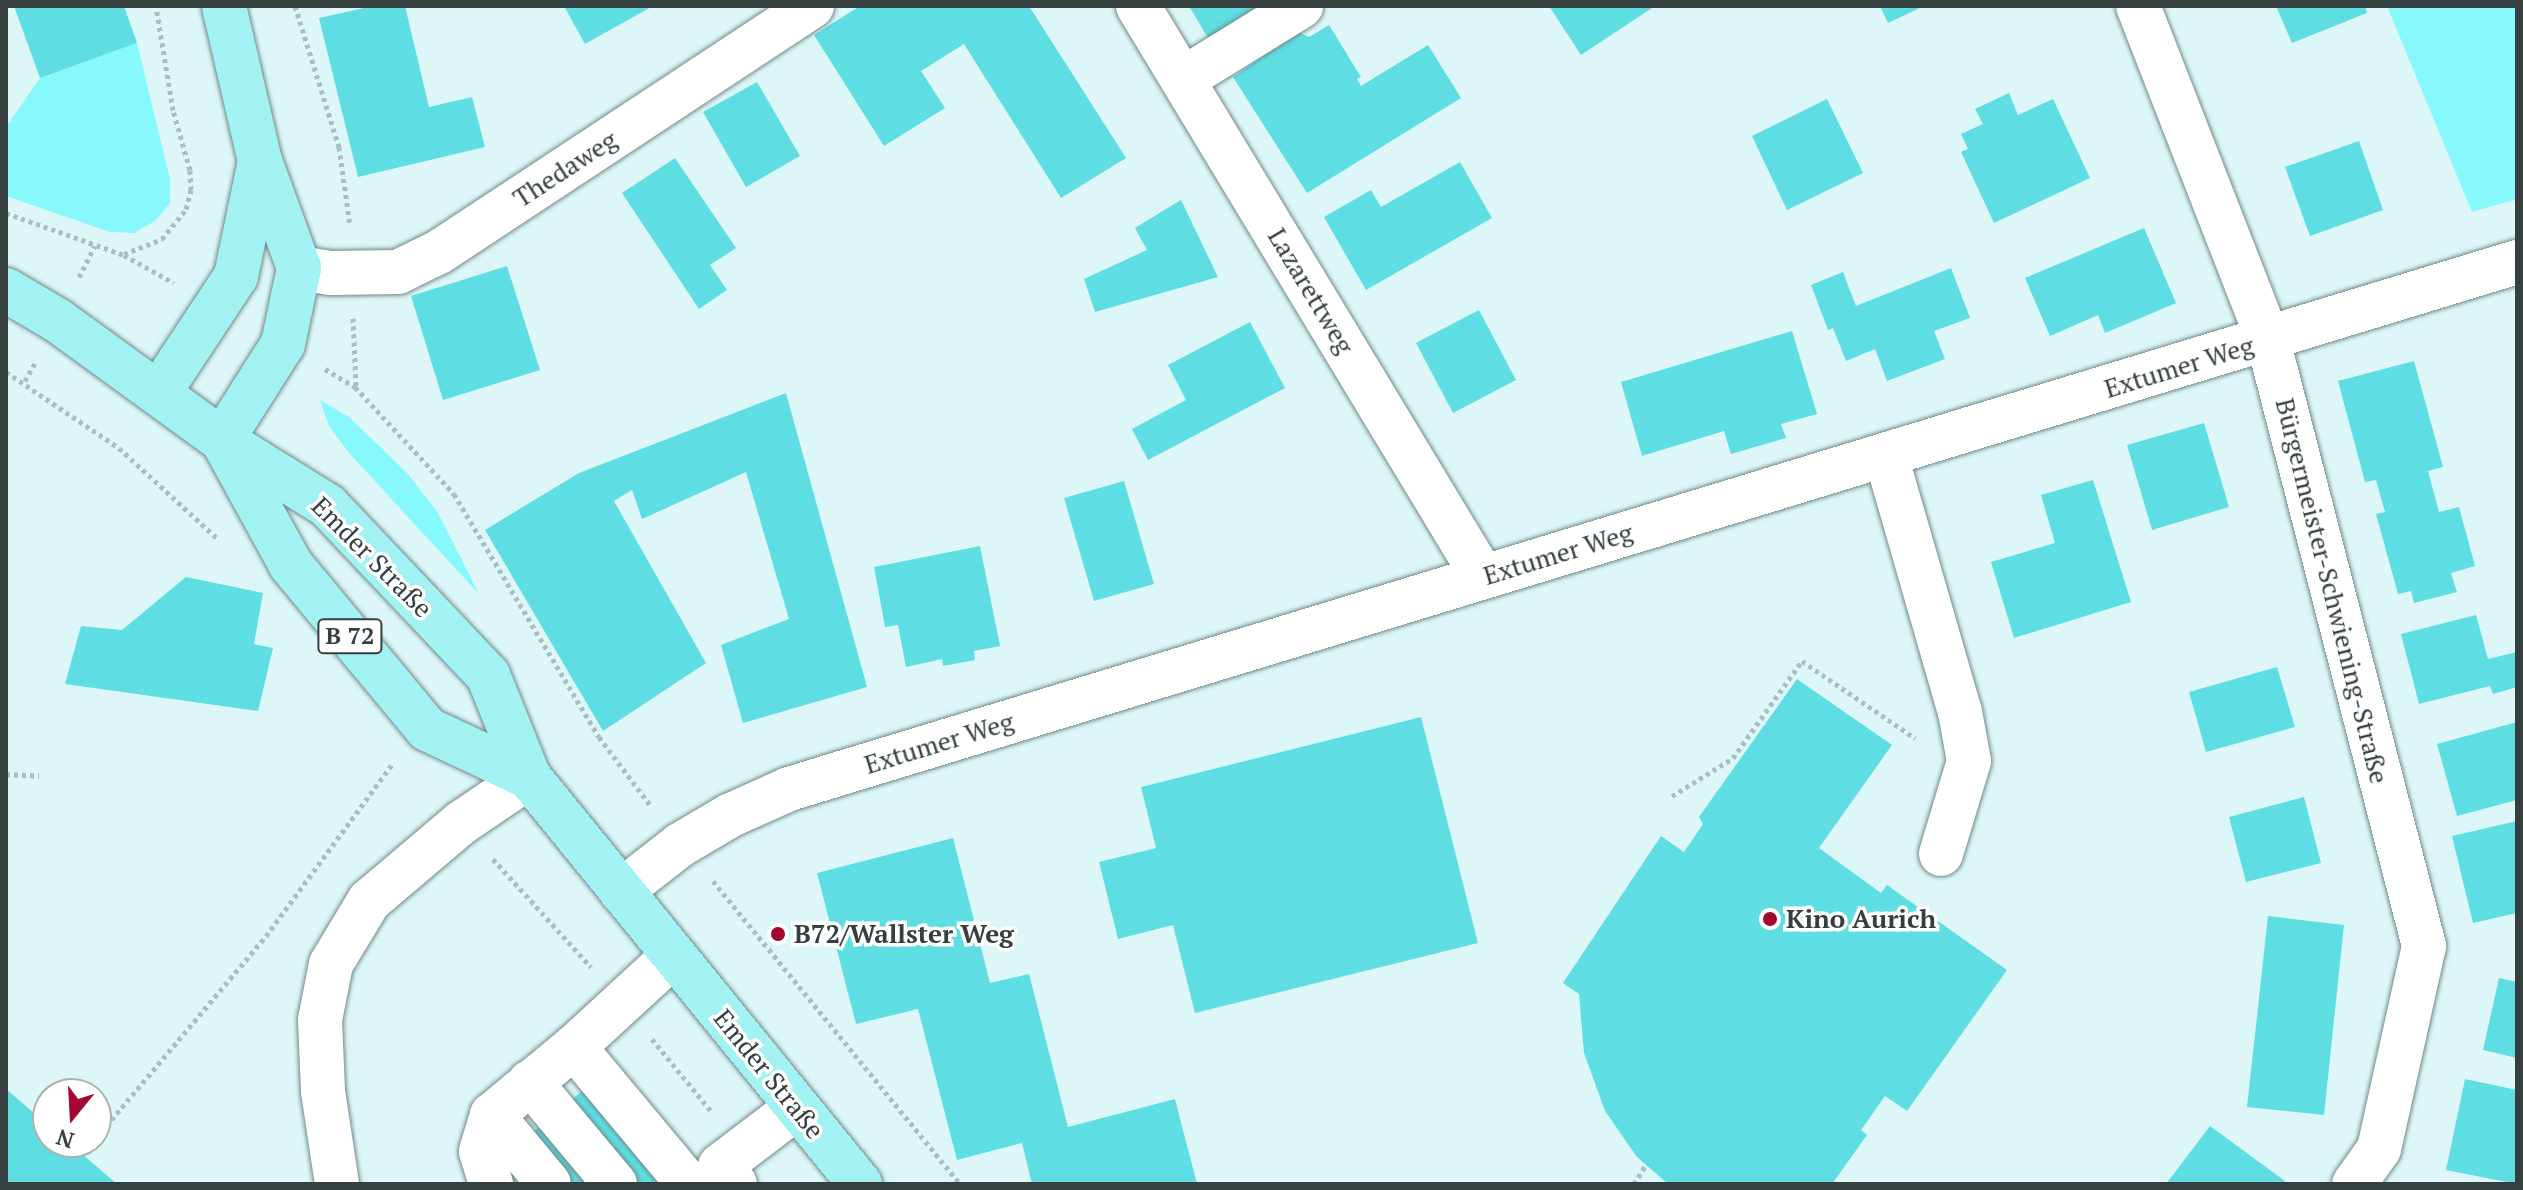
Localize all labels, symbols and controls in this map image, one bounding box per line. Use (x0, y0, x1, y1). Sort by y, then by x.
street label: Thedaweg (507, 124, 623, 214)
street label: Lazarettweg (1261, 223, 1361, 359)
street label: Extumer Weg (2101, 330, 2257, 404)
street label: Bürgermeister-Schwiening-Straße (2269, 395, 2395, 787)
street label: Emder Straße (305, 490, 439, 624)
street label: Extumer Weg (1480, 517, 1636, 591)
road number: B 72 (316, 616, 384, 656)
street label: Extumer Weg (861, 706, 1017, 780)
place label: Kino Aurich (1786, 903, 1936, 935)
marker: Kino Aurich (1761, 910, 1779, 928)
place label: B72/Wallster Weg (794, 918, 1014, 950)
marker: B72/Wallster Weg (769, 925, 787, 943)
street label: Emder Straße (707, 1003, 831, 1145)
north arrow (32, 1078, 112, 1158)
text: N (53, 1123, 77, 1156)

